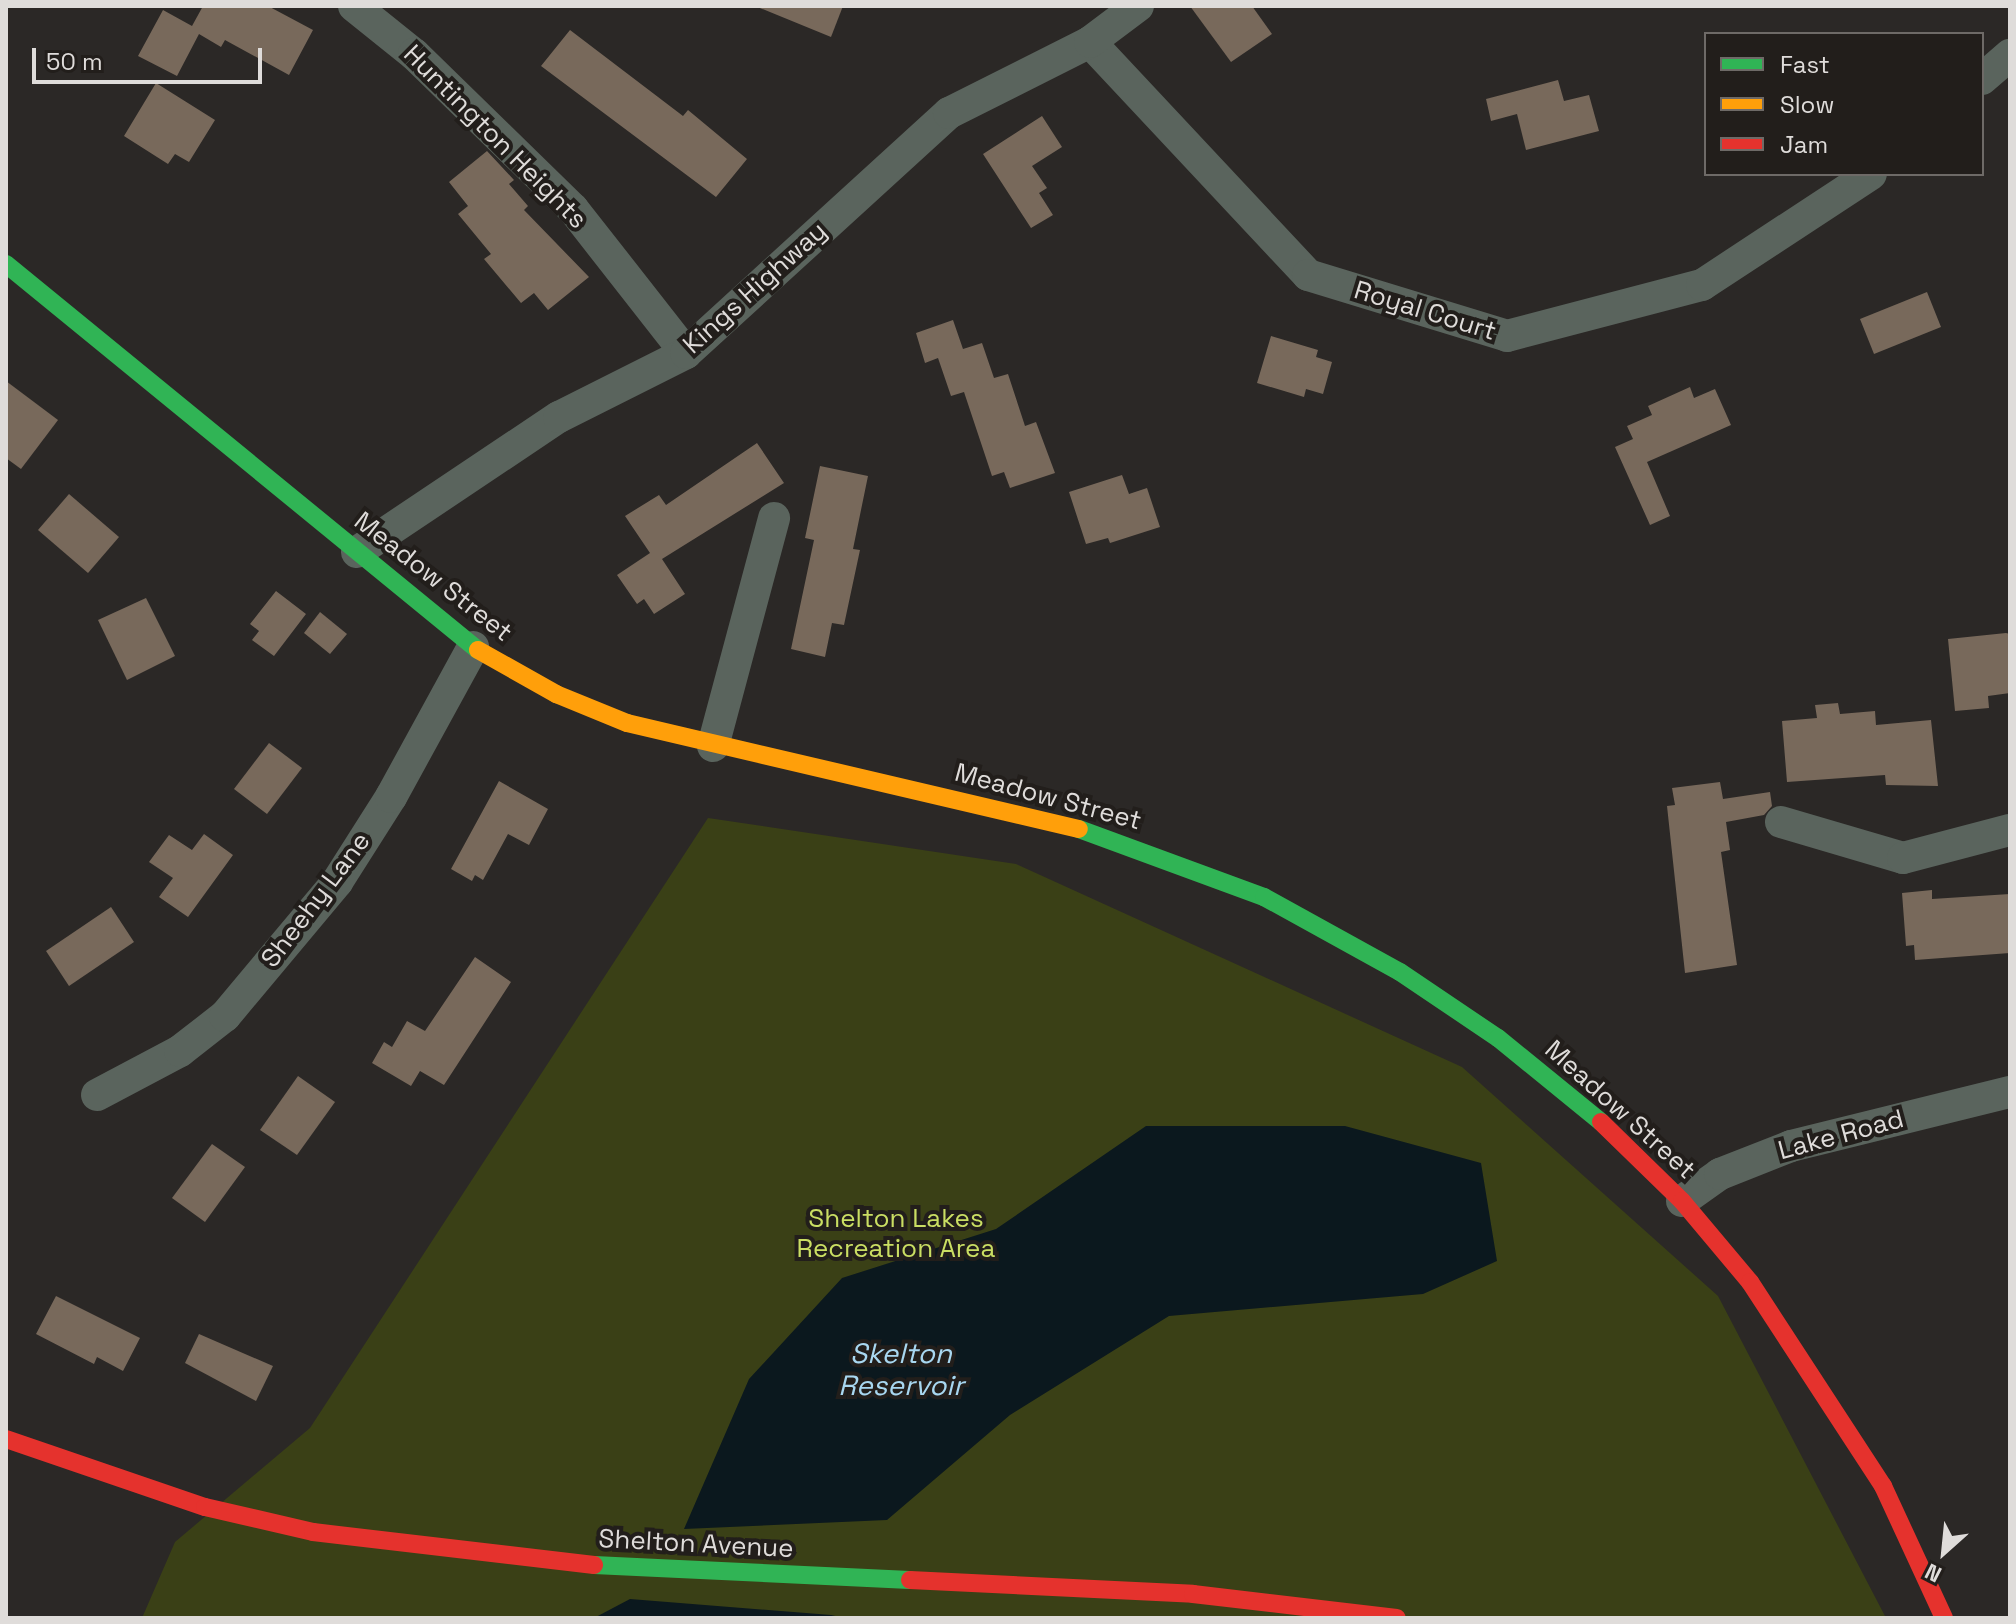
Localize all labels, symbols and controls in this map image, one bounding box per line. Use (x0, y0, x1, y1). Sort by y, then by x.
scale bar (36, 32, 266, 82)
legend (1704, 32, 1984, 176)
street label: Huntington Heights (397, 39, 593, 235)
text: 50 m (46, 46, 103, 77)
text: Fast (1780, 49, 1830, 80)
text: Slow (1780, 89, 1834, 120)
text: Jam (1780, 129, 1828, 160)
street label: Kings Highway (677, 215, 833, 361)
street label: Royal Court (1350, 275, 1500, 347)
street label: Meadow Street (348, 506, 518, 648)
street label: Meadow Street (951, 757, 1145, 837)
street label: Sheehy Lane (255, 826, 377, 974)
street label: Meadow Street (1538, 1034, 1702, 1186)
street label: Lake Road (1775, 1103, 1907, 1167)
park label: Shelton Lakes Recreation Area (796, 1203, 996, 1264)
water label: Skelton Reservoir (838, 1336, 964, 1402)
north arrow (1904, 1512, 1984, 1592)
street label: Shelton Avenue (597, 1523, 795, 1565)
text: N (1920, 1558, 1946, 1589)

